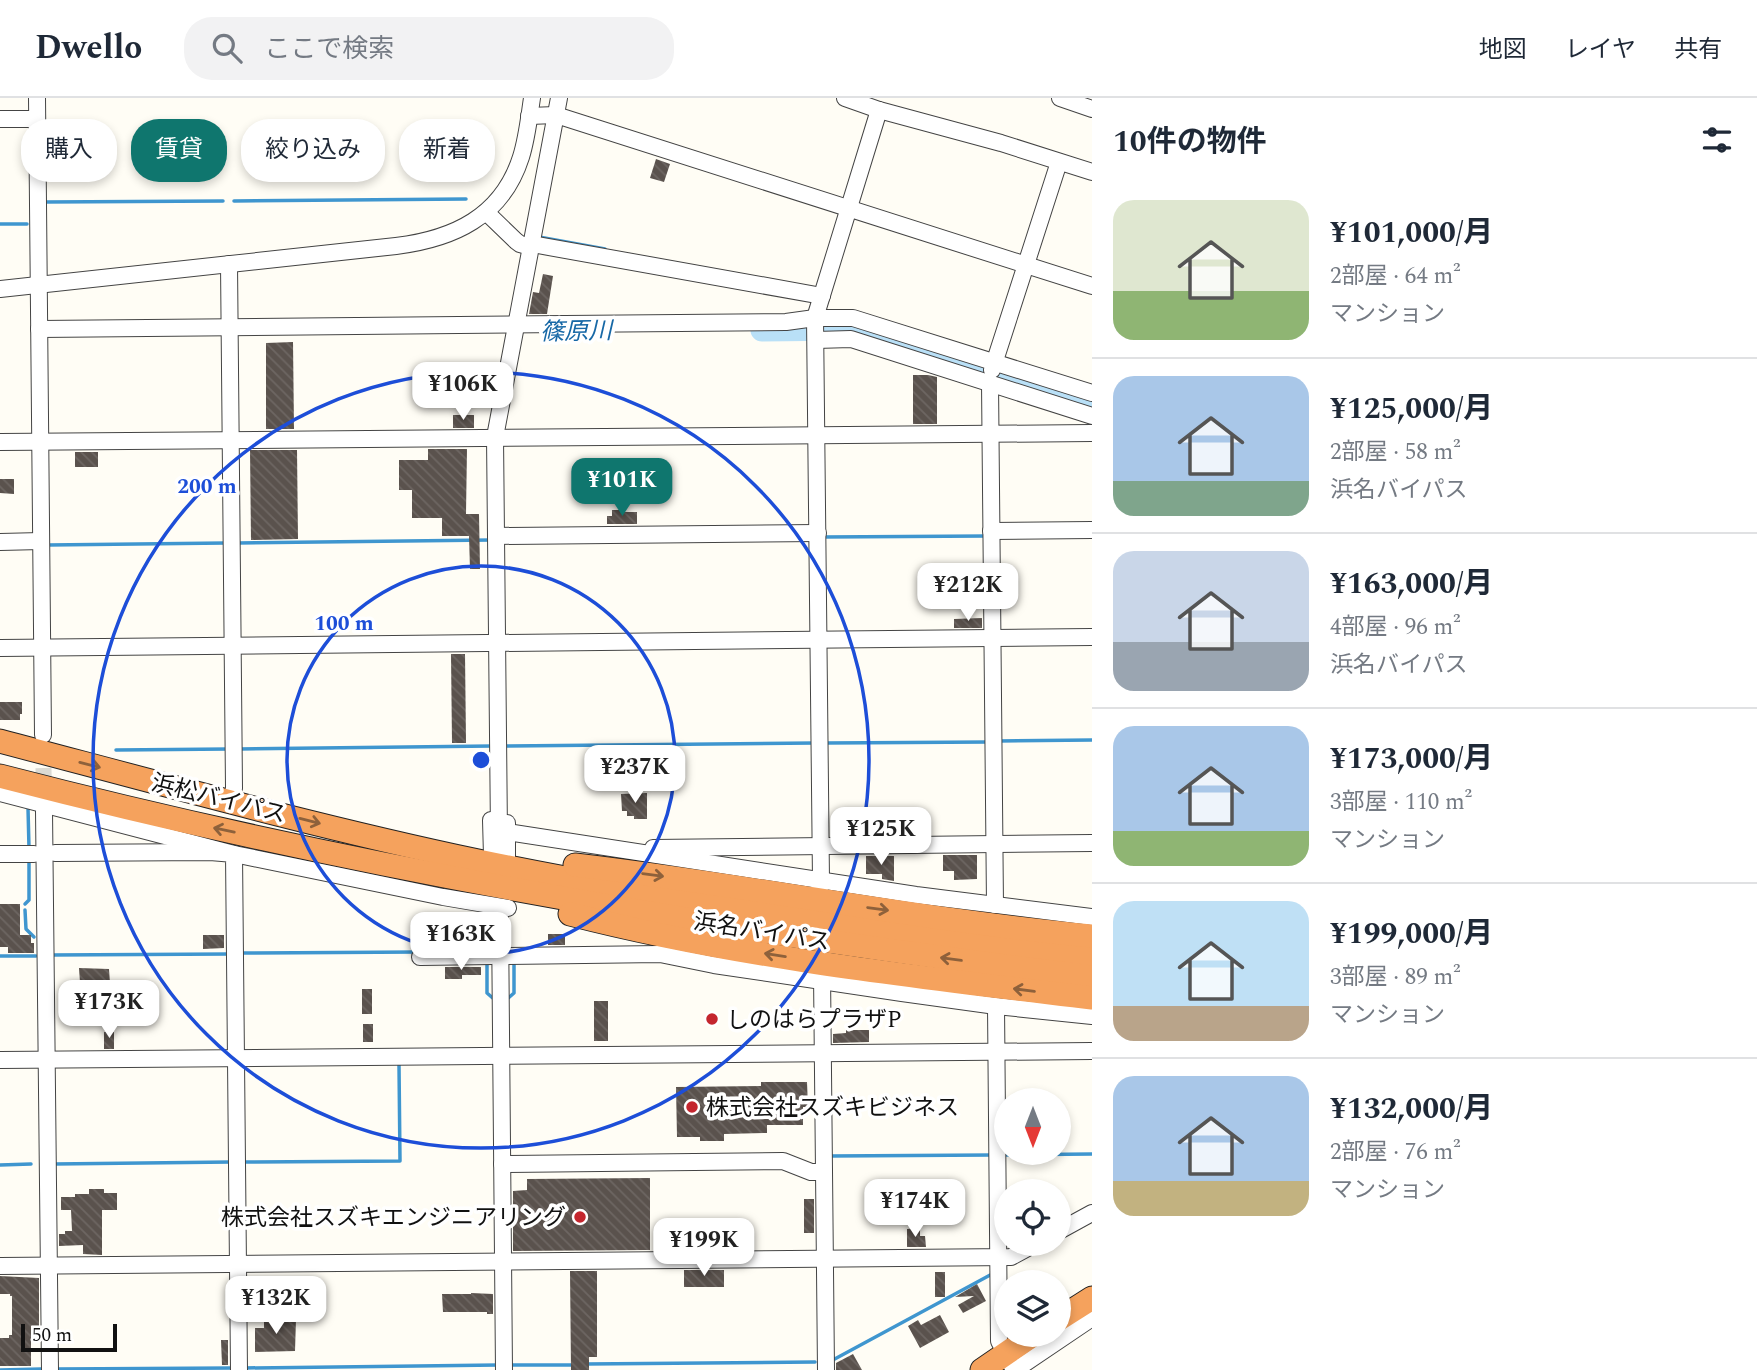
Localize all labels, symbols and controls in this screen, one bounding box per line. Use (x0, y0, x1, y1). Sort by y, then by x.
search box (184, 17, 674, 80)
text: Dwello (35, 23, 142, 73)
icon: search (208, 29, 246, 67)
text: ここで検索 (264, 29, 394, 69)
text: 地図 (1479, 32, 1527, 68)
text: レイヤ (1565, 32, 1636, 68)
text: 共有 (1674, 32, 1722, 68)
chip: 購入 (21, 119, 117, 182)
chip: 賃貸 (131, 119, 227, 182)
chip: 絞り込み (241, 119, 385, 182)
chip: 新着 (399, 119, 495, 182)
text: 10件の物件 (1113, 119, 1267, 165)
icon: filters (1698, 121, 1736, 159)
text: ¥101,000/月 (1330, 210, 1493, 256)
icon: home (1169, 228, 1253, 312)
text: 2部屋 · 64 m² (1330, 259, 1461, 294)
text: マンション (1330, 297, 1445, 332)
water label: 篠原川 (540, 313, 615, 351)
pin: ¥106K (414, 362, 512, 422)
text: ¥106K (428, 367, 498, 402)
text: ¥125,000/月 (1330, 386, 1493, 432)
icon: home (1169, 404, 1253, 488)
text: 2部屋 · 58 m² (1330, 435, 1461, 470)
pin: ¥101K (573, 458, 671, 518)
text: ¥101K (587, 463, 657, 498)
text: 200 m (177, 471, 237, 503)
text: 浜名バイパス (1330, 473, 1468, 508)
text: ¥163,000/月 (1330, 561, 1493, 607)
pin: ¥212K (919, 564, 1017, 623)
text: ¥212K (933, 568, 1003, 603)
icon: home (1169, 579, 1253, 663)
text: 100 m (314, 608, 374, 640)
text: 4部屋 · 96 m² (1330, 610, 1461, 645)
text: 浜名バイパス (1330, 648, 1468, 683)
text: ¥173,000/月 (1330, 736, 1493, 782)
pin: ¥237K (586, 746, 684, 805)
centre of rings (469, 748, 493, 772)
text: ¥237K (600, 750, 670, 785)
icon: home (1169, 754, 1253, 838)
one-way arrow (79, 759, 101, 772)
street label: 浜松バイパス (148, 766, 290, 833)
text: 3部屋 · 110 m² (1330, 785, 1472, 820)
pin: ¥125K (832, 808, 930, 867)
text: ¥125K (846, 812, 916, 847)
one-way arrow (298, 815, 321, 828)
one-way arrow (213, 822, 236, 836)
text: マンション (1330, 823, 1445, 858)
one-way arrow (641, 869, 664, 882)
one-way arrow (866, 903, 889, 916)
street label: 浜名バイパス (691, 904, 832, 961)
text: ¥199,000/月 (1330, 911, 1493, 957)
pin: ¥163K (412, 912, 510, 972)
text: ¥163K (426, 917, 496, 952)
icon: home (1169, 929, 1253, 1013)
one-way arrow (764, 948, 787, 961)
one-way arrow (941, 952, 963, 965)
text: 3部屋 · 89 m² (1330, 960, 1461, 995)
pin: ¥173K (60, 981, 158, 1040)
one-way arrow (1013, 984, 1036, 997)
text: ¥173K (74, 985, 144, 1020)
text: マンション (1330, 998, 1445, 1033)
place label: しのはらプラザP (726, 1003, 902, 1038)
marker: しのはらプラザP (704, 1011, 720, 1027)
text: ¥132,000/月 (1330, 1086, 1493, 1132)
north arrow (994, 1088, 1071, 1166)
map controls (994, 1088, 1071, 1347)
place label: 株式会社スズキビジネス (706, 1091, 959, 1126)
marker: 株式会社スズキビジネス (684, 1099, 700, 1115)
icon: home (1169, 1104, 1253, 1188)
text: 2部屋 · 76 m² (1330, 1135, 1461, 1170)
text: マンション (1330, 1173, 1445, 1208)
button: locate (994, 1179, 1071, 1256)
pin: ¥174K (866, 1180, 964, 1239)
text: ¥174K (880, 1184, 950, 1219)
place label: 株式会社スズキエンジニアリング (221, 1201, 566, 1236)
marker: 株式会社スズキエンジニアリング (572, 1209, 588, 1225)
pin: ¥199K (655, 1218, 753, 1278)
text: ¥199K (669, 1223, 739, 1258)
button: layers (994, 1270, 1071, 1347)
pin: ¥132K (227, 1276, 325, 1336)
text: ¥132K (241, 1281, 311, 1316)
scale bar (21, 1321, 117, 1353)
text: 50 m (32, 1321, 72, 1350)

